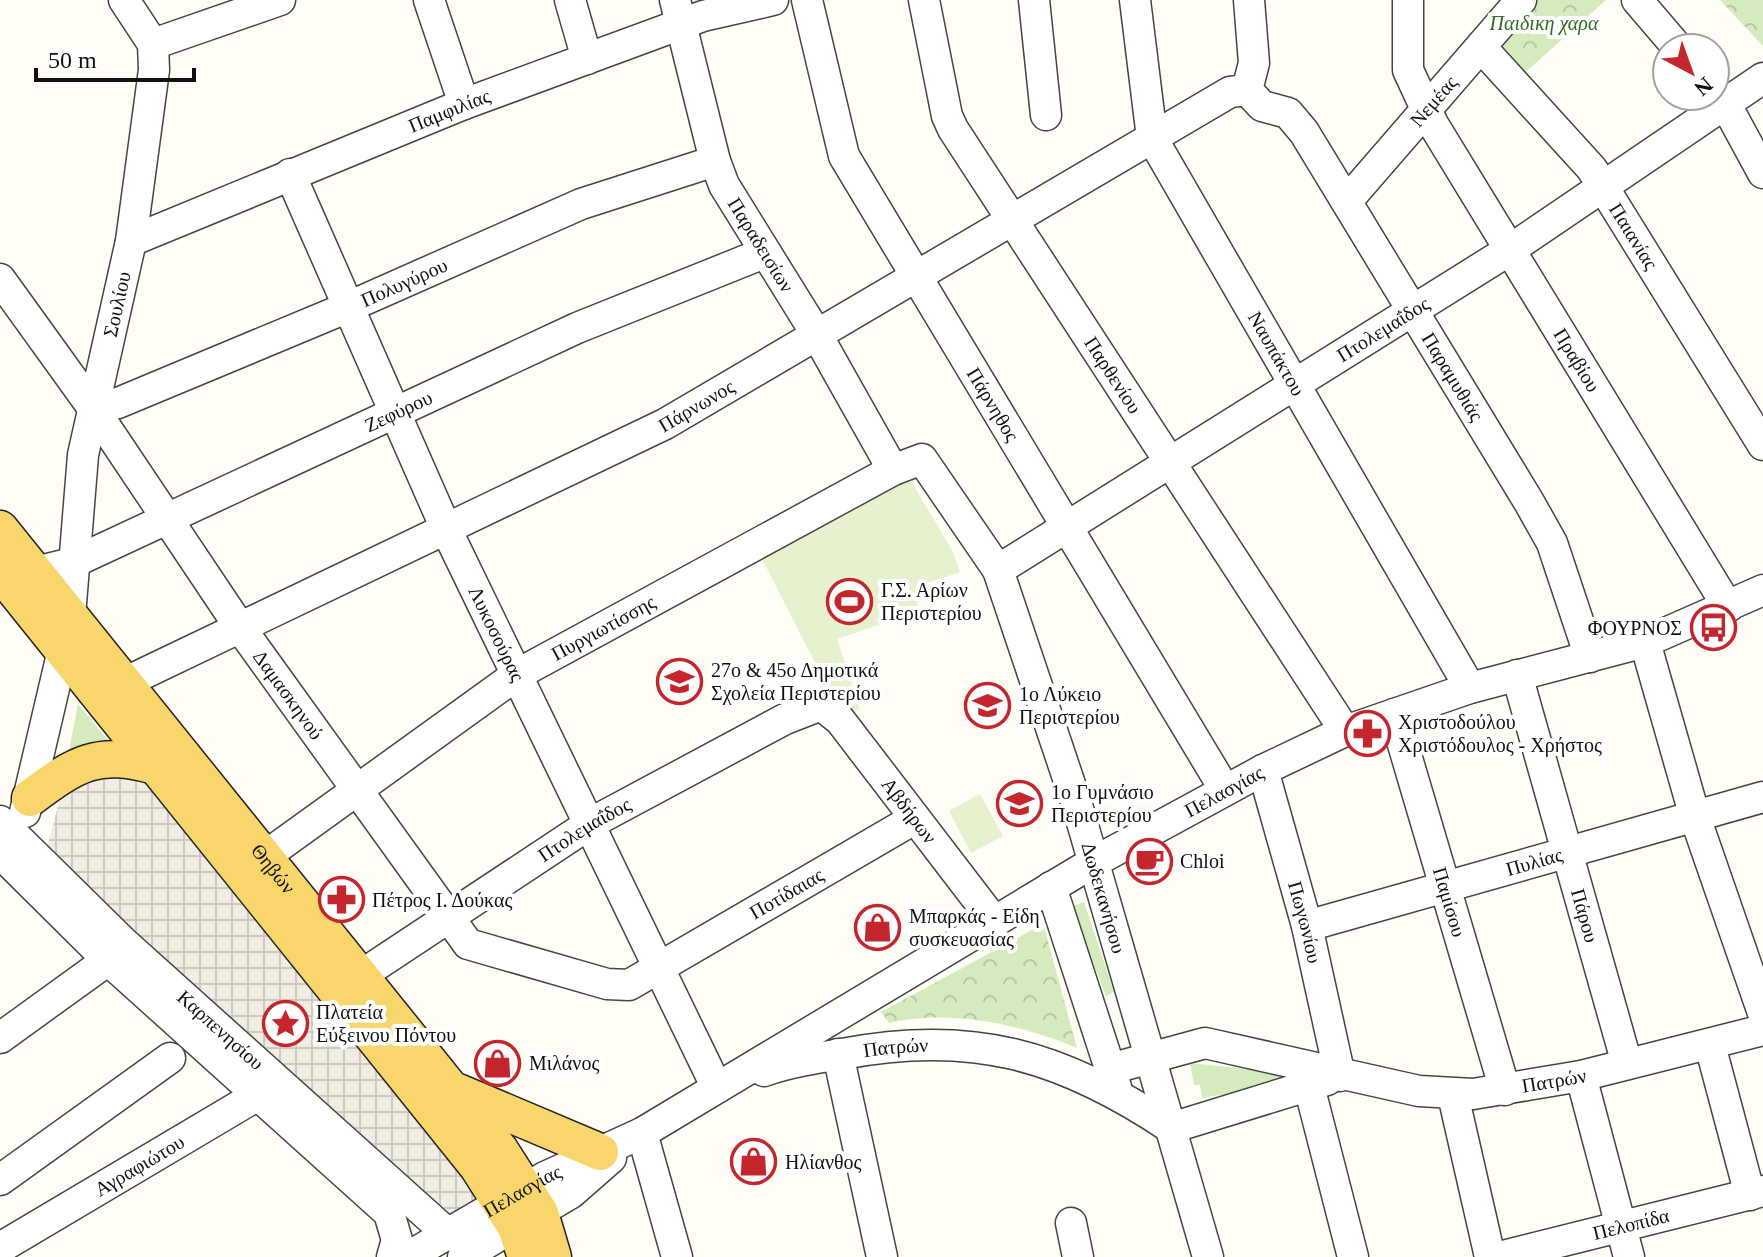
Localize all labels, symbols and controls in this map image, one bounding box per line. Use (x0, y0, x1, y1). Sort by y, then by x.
park label: Παιδικη χαρα (1489, 12, 1599, 35)
scale bar (36, 32, 194, 82)
north arrow (1651, 32, 1731, 112)
text: 50 m (48, 47, 97, 73)
street label: Νεμέας (1405, 71, 1462, 131)
text: N (1690, 72, 1718, 101)
street label: Παμφιλίας (405, 84, 493, 137)
street label: Παραδεισίων (724, 194, 799, 296)
street label: Παιανίας (1605, 199, 1662, 273)
street label: Πολυγύρου (357, 254, 451, 311)
street label: Σουλίου (99, 269, 135, 339)
street label: Πτολεμαΐδος (1333, 292, 1433, 366)
street label: Ναυπάκτου (1244, 308, 1310, 400)
street label: Πραβίου (1549, 324, 1605, 396)
street label: Παραμυθιάς (1418, 328, 1488, 425)
street label: Παρθενίου (1080, 332, 1146, 418)
street label: Πάρνηθος (963, 363, 1024, 445)
street label: Πάρνωνος (654, 375, 738, 436)
street label: Ζεφύρου (361, 386, 436, 436)
sports icon: Γ.Σ. Αρίων Περιστερίου (826, 578, 874, 626)
place label: Γ.Σ. Αρίων Περιστερίου (881, 579, 982, 625)
street label: Λυκοσούρας (464, 582, 529, 685)
street label: Πυργιωτίσσης (547, 590, 659, 665)
bus stop icon: ΦΟΥΡΝΟΣ (1689, 604, 1737, 652)
place label: ΦΟΥΡΝΟΣ (1588, 617, 1682, 639)
street label: Δαμασκηνού (249, 646, 328, 744)
school or university icon: 27ο & 45ο Δημοτικά Σχολεία Περιστερίου (656, 657, 704, 705)
place label: 27ο & 45ο Δημοτικά Σχολεία Περιστερίου (711, 659, 881, 705)
school or university icon: 1ο Λύκειο Περιστερίου (964, 682, 1012, 730)
place label: 1ο Λύκειο Περιστερίου (1019, 683, 1120, 729)
pharmacy icon: Χριστοδούλου Χριστόδουλος - Χρήστος (1343, 709, 1391, 757)
place label: Χριστοδούλου Χριστόδουλος - Χρήστος (1398, 711, 1602, 757)
street label: Πελασγίας (1181, 761, 1267, 822)
street label: Αβδήρων (877, 773, 941, 848)
school or university icon: 1ο Γυμνάσιο Περιστερίου (996, 780, 1044, 828)
place label: 1ο Γυμνάσιο Περιστερίου (1051, 781, 1154, 827)
street label: Πτολεμαΐδος (534, 793, 634, 866)
cafe icon: Chloi (1125, 837, 1173, 885)
street label: Θηβών (247, 839, 300, 898)
street label: Δωδεκανήσου (1077, 840, 1130, 956)
street label: Πυλίας (1503, 843, 1565, 880)
place label: Chloi (1180, 850, 1225, 872)
street label: Ποτίδαιας (746, 863, 827, 923)
street label: Παμίσου (1429, 864, 1470, 940)
pharmacy icon: Πέτρος Ι. Δούκας (317, 876, 365, 924)
street label: Πωγωνίου (1284, 879, 1326, 965)
street label: Πάρου (1567, 886, 1603, 945)
place label: Πέτρος Ι. Δούκας (372, 889, 512, 912)
shop icon: Μπαρκάς - Είδη συσκευασίας (854, 903, 902, 951)
place label: Μπαρκάς - Είδη συσκευασίας (909, 905, 1040, 950)
street label: Καρπενησίου (173, 985, 268, 1074)
place icon: Πλατεία Εύξεινου Πόντου (261, 1000, 309, 1048)
place label: Πλατεία Εύξεινου Πόντου (316, 1001, 456, 1046)
street label: Πατρών (862, 1034, 928, 1061)
shop icon: Μιλάνος (474, 1039, 522, 1087)
place label: Μιλάνος (529, 1052, 599, 1074)
street label: Πατρών (1520, 1064, 1589, 1097)
street label: Αγραφιώτου (91, 1130, 188, 1200)
shop icon: Ηλίανθος (730, 1138, 778, 1186)
place label: Ηλίανθος (785, 1151, 862, 1173)
street label: Πελασγίας (479, 1160, 565, 1222)
street label: Πελοπίδα (1590, 1204, 1672, 1244)

